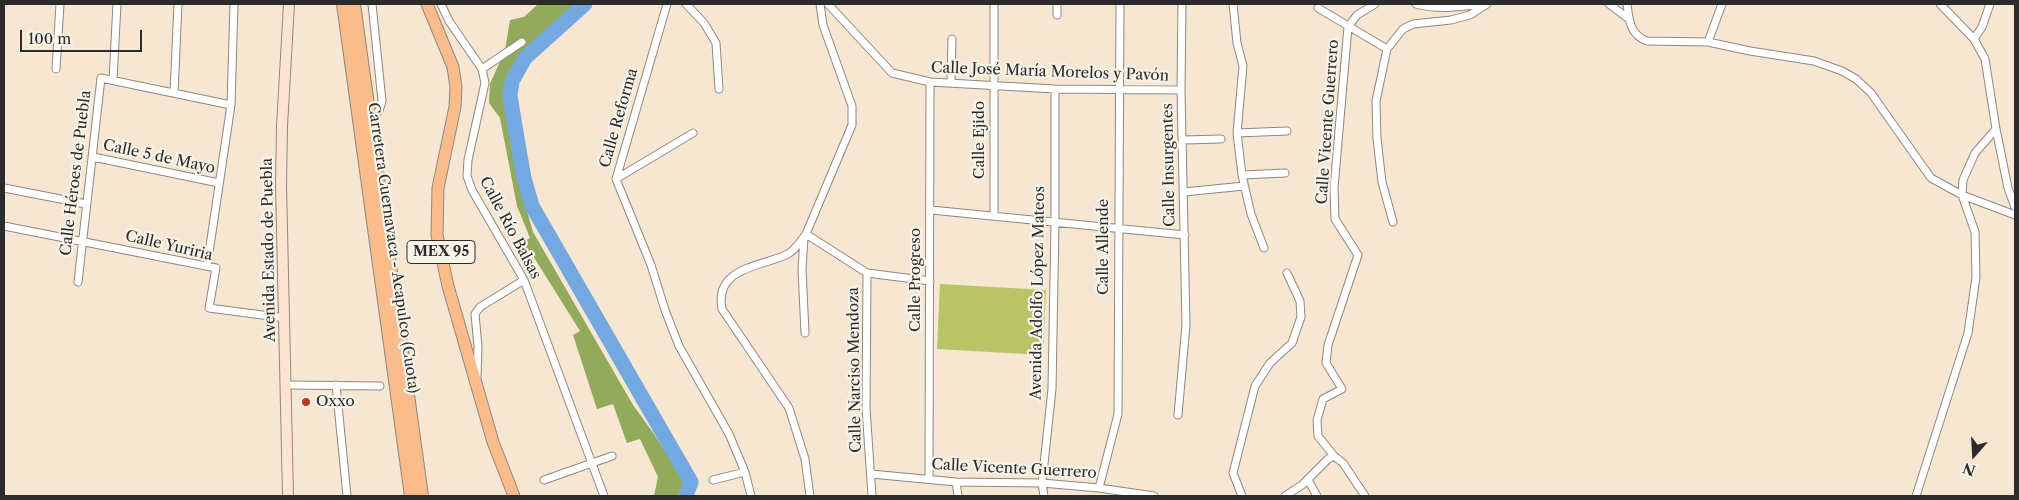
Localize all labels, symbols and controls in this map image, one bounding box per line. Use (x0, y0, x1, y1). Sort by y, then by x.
scale bar (22, 20, 145, 52)
text: 100 m (28, 29, 71, 48)
street label: Calle Vicente Guerrero (1313, 39, 1343, 205)
street label: Calle José María Morelos y Pavón (931, 59, 1169, 85)
street label: Calle Reforma (596, 66, 642, 170)
street label: Calle Héroes de Puebla (57, 89, 95, 257)
street label: Calle Ejido (971, 101, 989, 179)
street label: Carretera Cuernavaca - Acapulco (Cuota) (364, 102, 422, 394)
street label: Calle Insurgentes (1159, 103, 1179, 227)
street label: Calle 5 de Mayo (101, 136, 217, 178)
street label: Avenida Estado de Puebla (258, 158, 280, 342)
street label: Calle Río Balsas (475, 174, 545, 282)
street label: Avenida Adolfo López Mateos (1027, 186, 1049, 400)
street label: Calle Allende (1095, 199, 1113, 295)
street label: Calle Yuriria (124, 227, 214, 265)
street label: Calle Progreso (907, 228, 925, 332)
road number: MEX 95 (407, 240, 475, 264)
street label: Calle Narciso Mendoza (845, 287, 865, 453)
place label: Oxxo (316, 393, 355, 411)
marker: Oxxo (300, 396, 312, 408)
north arrow (1949, 430, 1999, 480)
street label: Calle Vicente Guerrero (931, 456, 1097, 482)
text: N (1960, 459, 1978, 480)

